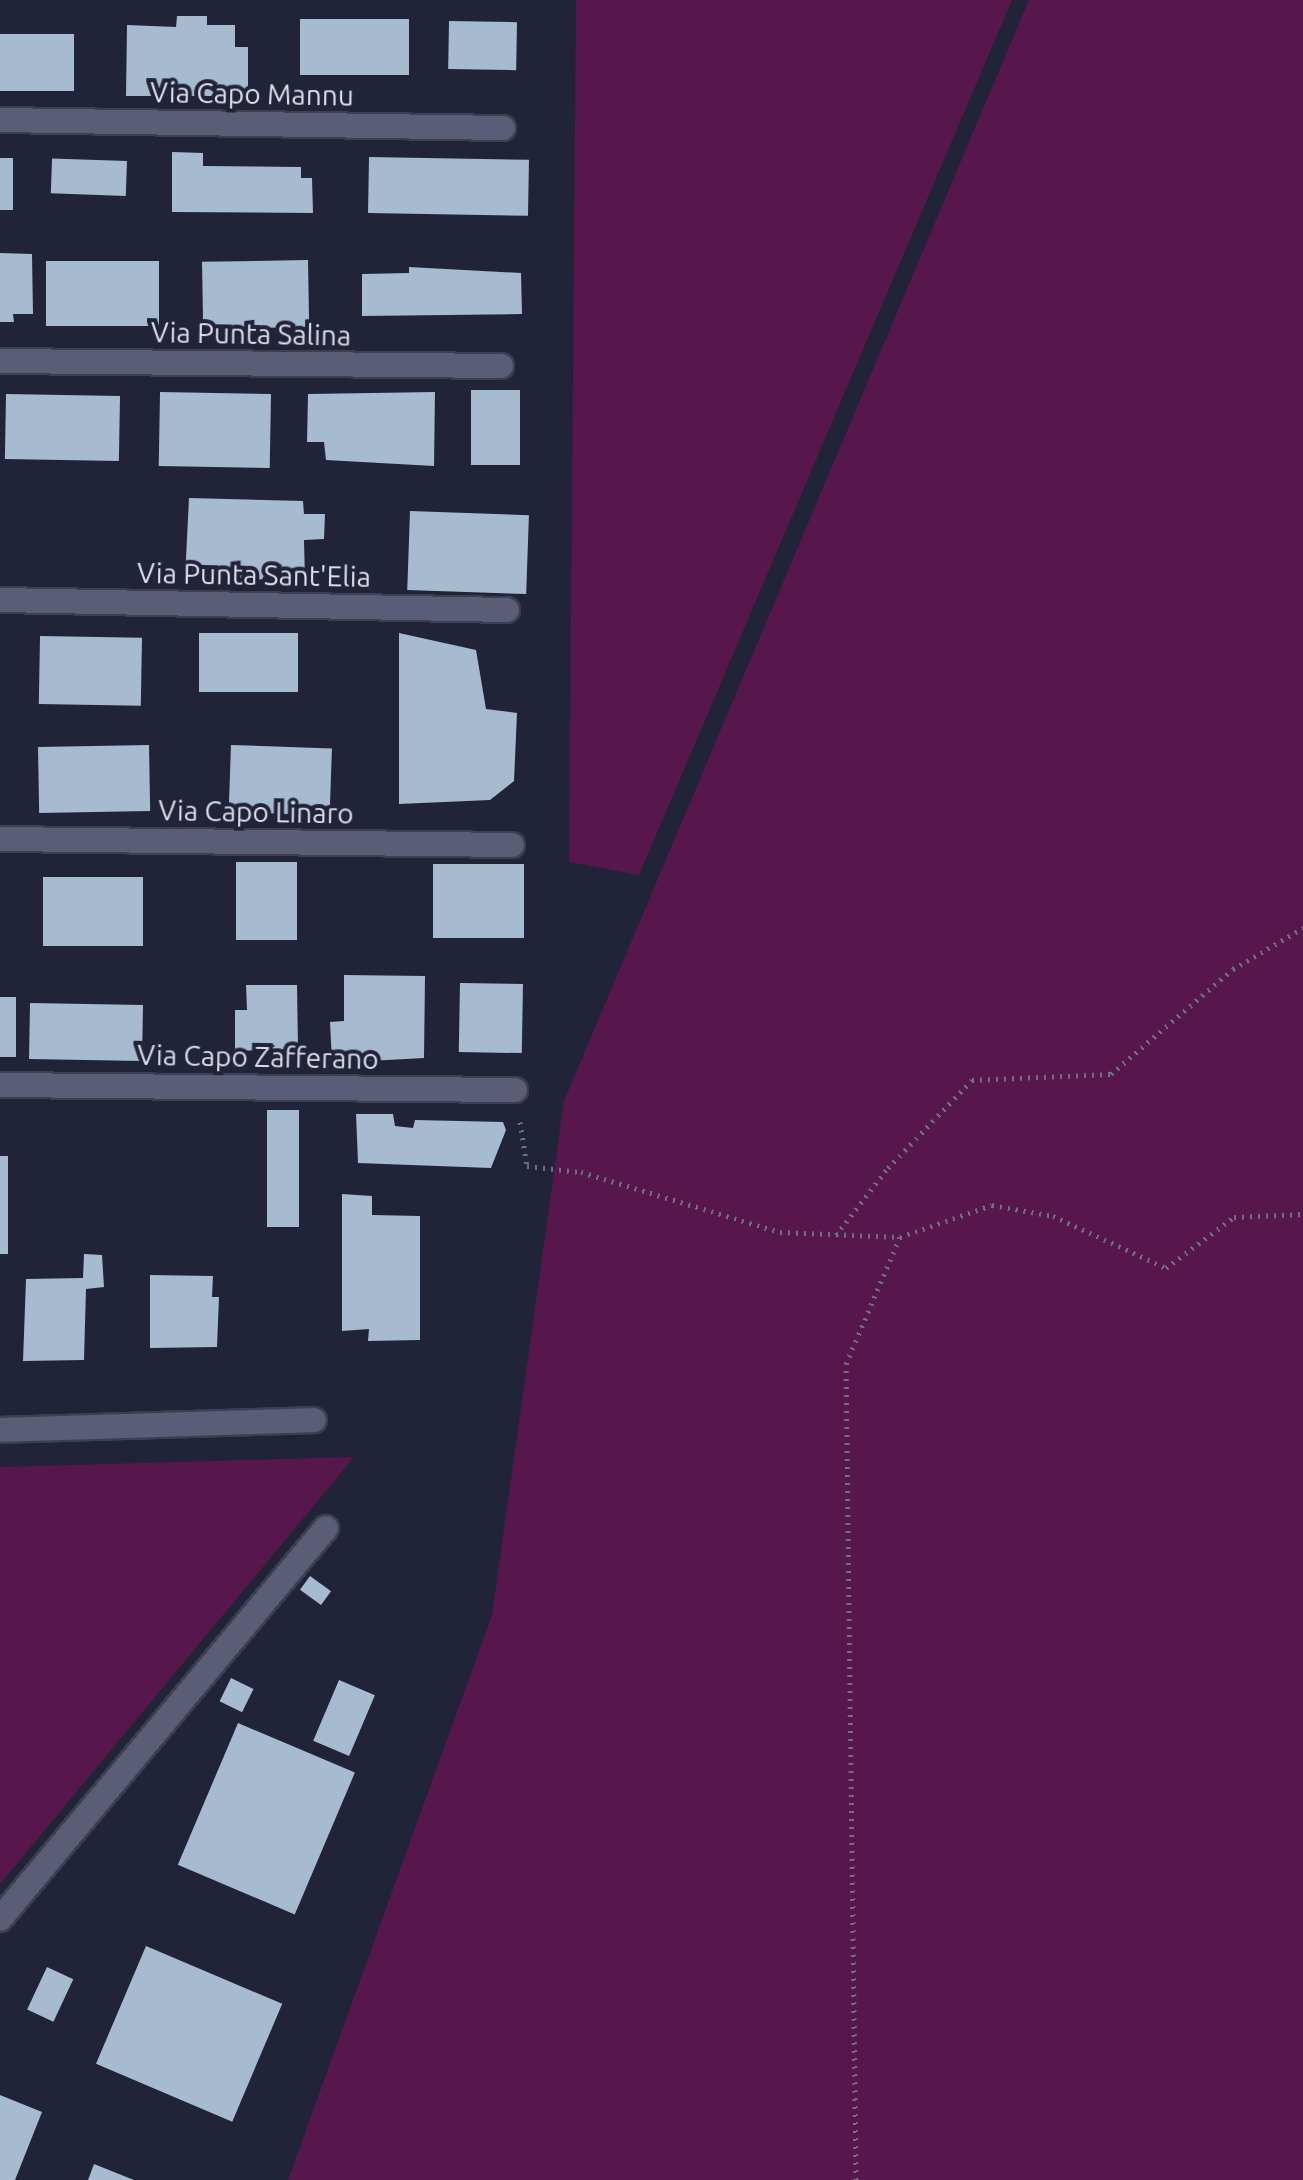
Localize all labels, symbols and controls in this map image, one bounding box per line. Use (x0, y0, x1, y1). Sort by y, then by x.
street label: Via Capo Mannu (150, 75, 354, 113)
street label: Via Punta Salina (151, 315, 351, 353)
street label: Via Punta Sant'Elia (137, 556, 371, 594)
street label: Via Capo Linaro (158, 793, 354, 831)
street label: Via Capo Zafferano (137, 1038, 379, 1076)

